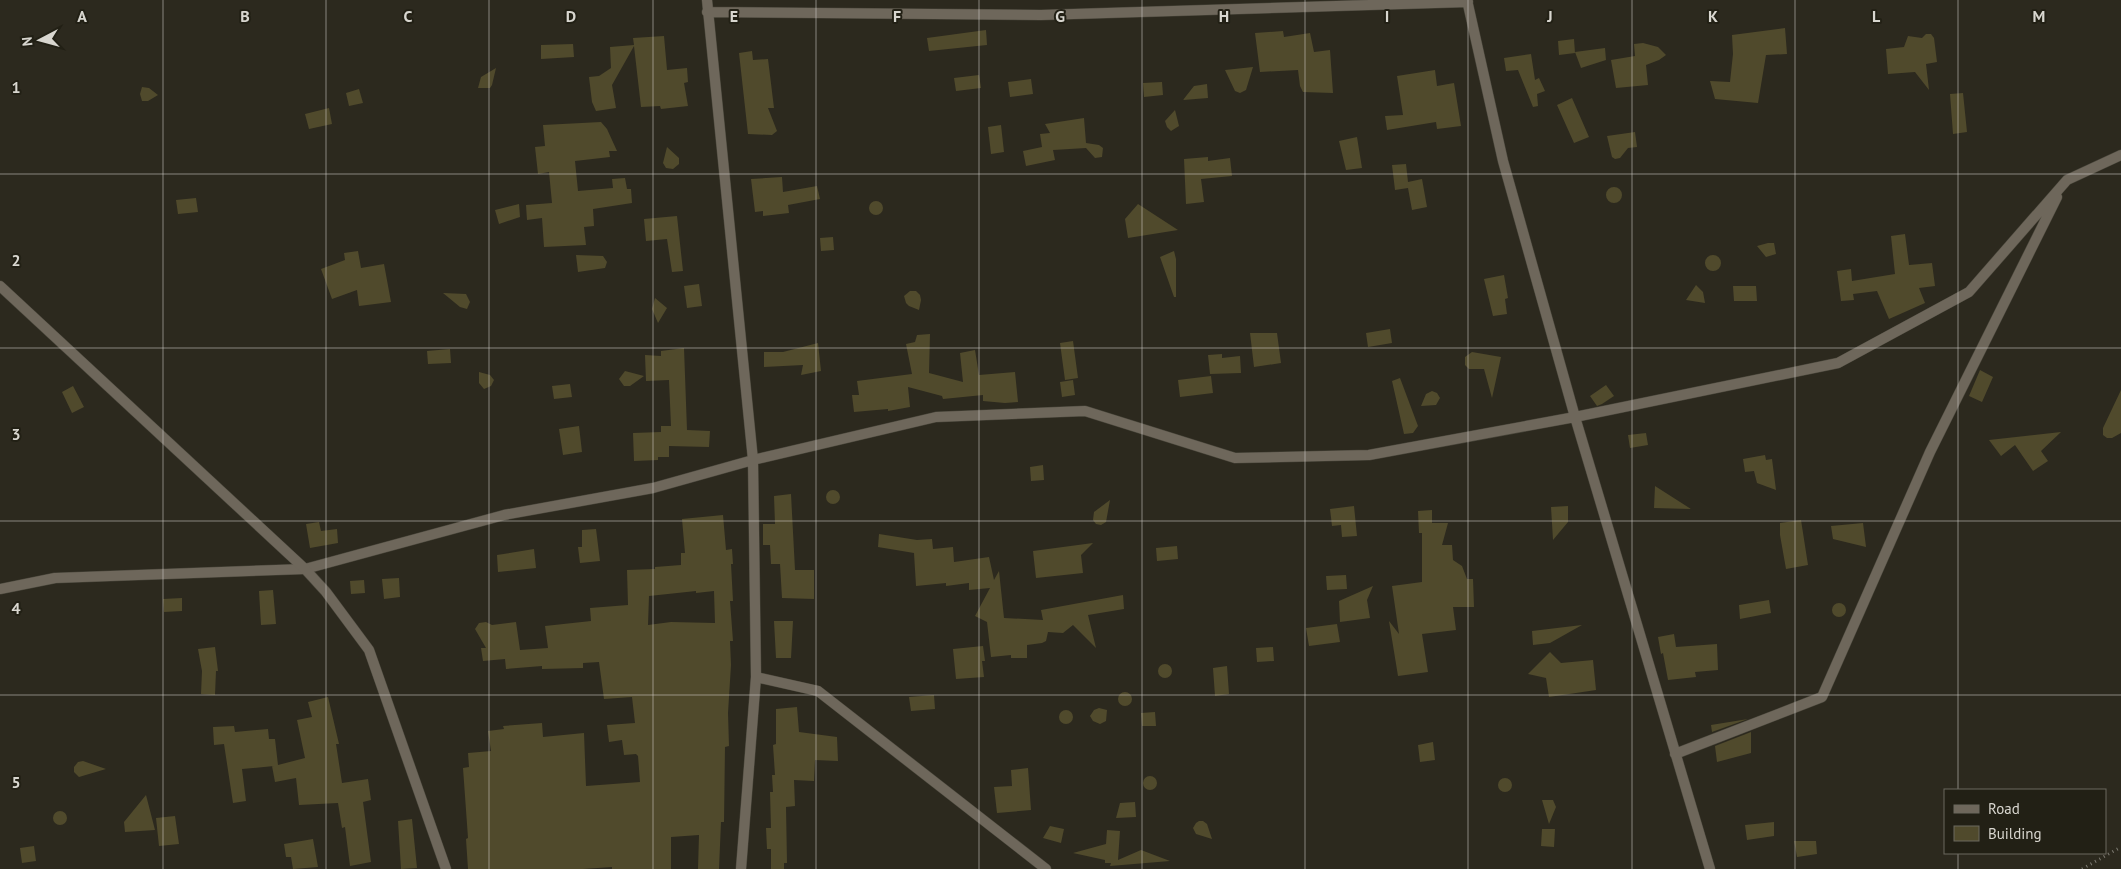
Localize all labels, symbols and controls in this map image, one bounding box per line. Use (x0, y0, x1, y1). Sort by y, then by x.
text: A (77, 6, 87, 26)
text: B (240, 6, 250, 26)
text: C (404, 6, 413, 26)
text: D (566, 6, 576, 26)
text: E (730, 6, 738, 26)
text: F (893, 6, 901, 26)
text: G (1055, 6, 1065, 26)
text: H (1219, 6, 1229, 26)
text: I (1385, 6, 1389, 26)
text: J (1546, 6, 1553, 26)
text: K (1708, 6, 1718, 26)
text: L (1872, 6, 1881, 26)
text: M (2033, 6, 2045, 26)
north arrow (15, 15, 65, 65)
text: N (18, 36, 37, 47)
text: 1 (11, 77, 21, 97)
text: 2 (11, 250, 21, 270)
text: 3 (11, 424, 21, 444)
text: 4 (11, 598, 21, 618)
text: 5 (11, 772, 21, 792)
legend (1944, 789, 2106, 854)
text: Road (1988, 799, 2020, 818)
text: Building (1988, 824, 2042, 843)

